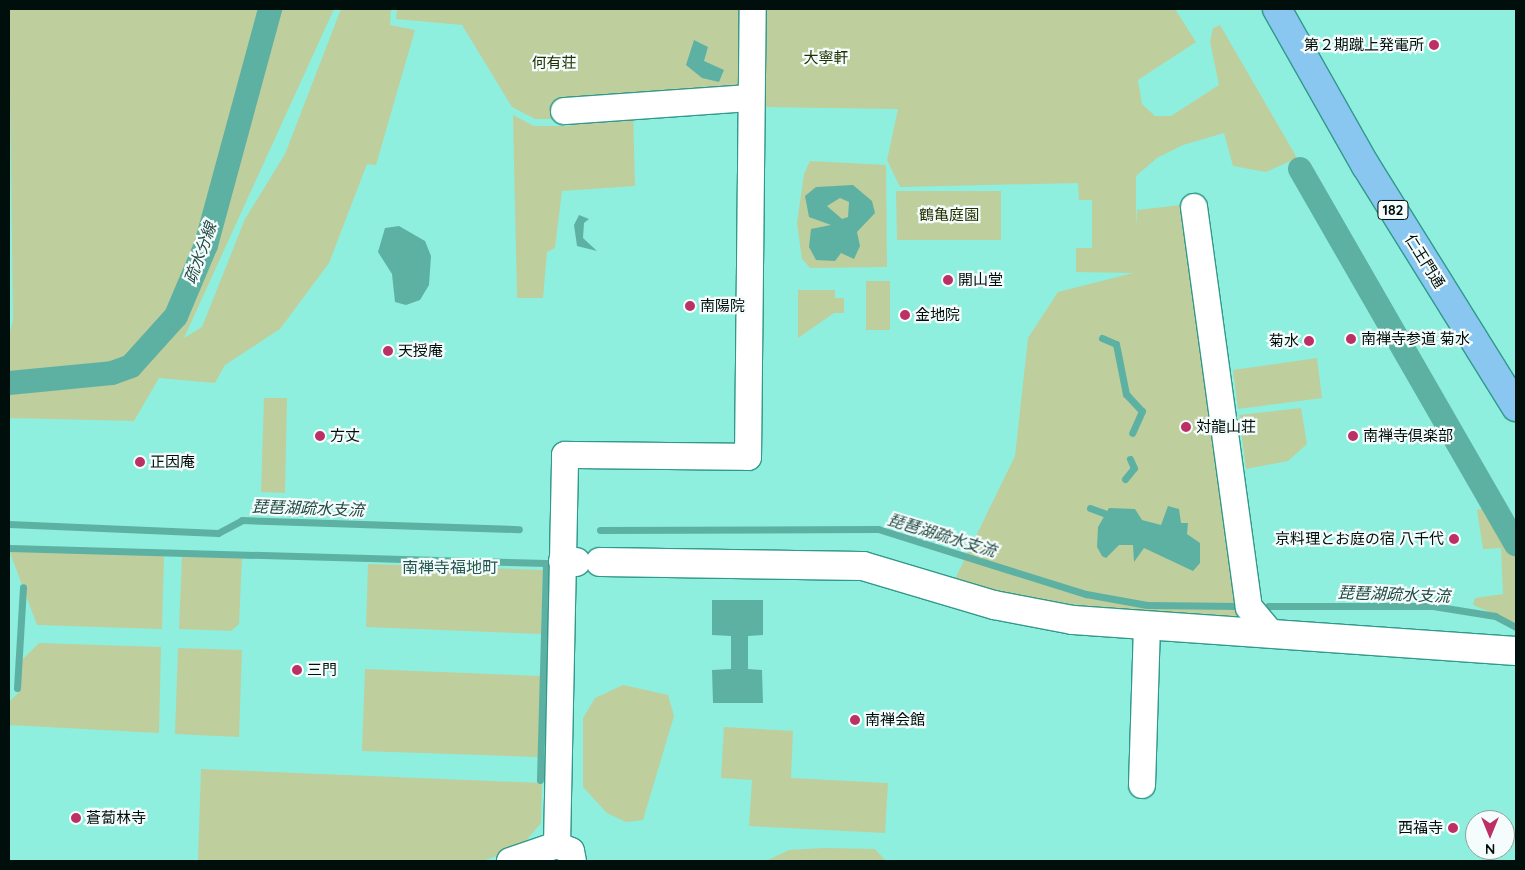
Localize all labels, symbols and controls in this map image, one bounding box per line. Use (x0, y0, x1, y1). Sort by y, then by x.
place label: 第２期蹴上発電所 (1304, 36, 1424, 54)
marker: 第２期蹴上発電所 (1428, 39, 1440, 51)
park label: 大寧軒 (804, 49, 848, 67)
park label: 何有荘 (532, 54, 576, 72)
road number: 182 (1377, 198, 1409, 222)
park label: 鶴亀庭園 (919, 206, 979, 224)
water label: 疏水分線 (180, 220, 220, 286)
street label: 仁王門通 (1401, 231, 1449, 291)
place label: 開山堂 (958, 271, 1003, 289)
marker: 開山堂 (942, 274, 954, 286)
place label: 南陽院 (700, 297, 745, 315)
marker: 南陽院 (684, 300, 696, 312)
place label: 金地院 (915, 306, 960, 324)
marker: 金地院 (899, 309, 911, 321)
place label: 南禅寺参道 菊水 (1361, 330, 1470, 348)
place label: 菊水 (1269, 332, 1299, 350)
marker: 南禅寺参道 菊水 (1345, 333, 1357, 345)
marker: 菊水 (1303, 335, 1315, 347)
place label: 天授庵 (398, 342, 443, 360)
marker: 天授庵 (382, 345, 394, 357)
place label: 対龍山荘 (1196, 418, 1256, 436)
marker: 対龍山荘 (1180, 421, 1192, 433)
place label: 方丈 (330, 427, 360, 445)
place label: 南禅寺倶楽部 (1363, 427, 1453, 445)
marker: 方丈 (314, 430, 326, 442)
marker: 南禅寺倶楽部 (1347, 430, 1359, 442)
place label: 正因庵 (150, 453, 195, 471)
marker: 正因庵 (134, 456, 146, 468)
water label: 琵琶湖疏水支流 (252, 496, 364, 520)
water label: 琵琶湖疏水支流 (886, 509, 998, 561)
place label: 京料理とお庭の宿 八千代 (1275, 530, 1444, 548)
marker: 京料理とお庭の宿 八千代 (1448, 533, 1460, 545)
district label: 南禅寺福地町 (402, 557, 498, 577)
water label: 琵琶湖疏水支流 (1338, 582, 1450, 606)
place label: 三門 (307, 661, 337, 679)
marker: 三門 (291, 664, 303, 676)
place label: 南禅会館 (865, 711, 925, 729)
marker: 南禅会館 (849, 714, 861, 726)
place label: 蒼蔔林寺 (86, 809, 146, 827)
north arrow (1465, 810, 1515, 860)
marker: 蒼蔔林寺 (70, 812, 82, 824)
place label: 西福寺 (1398, 819, 1443, 837)
marker: 西福寺 (1447, 822, 1459, 834)
text: N (1485, 840, 1495, 858)

